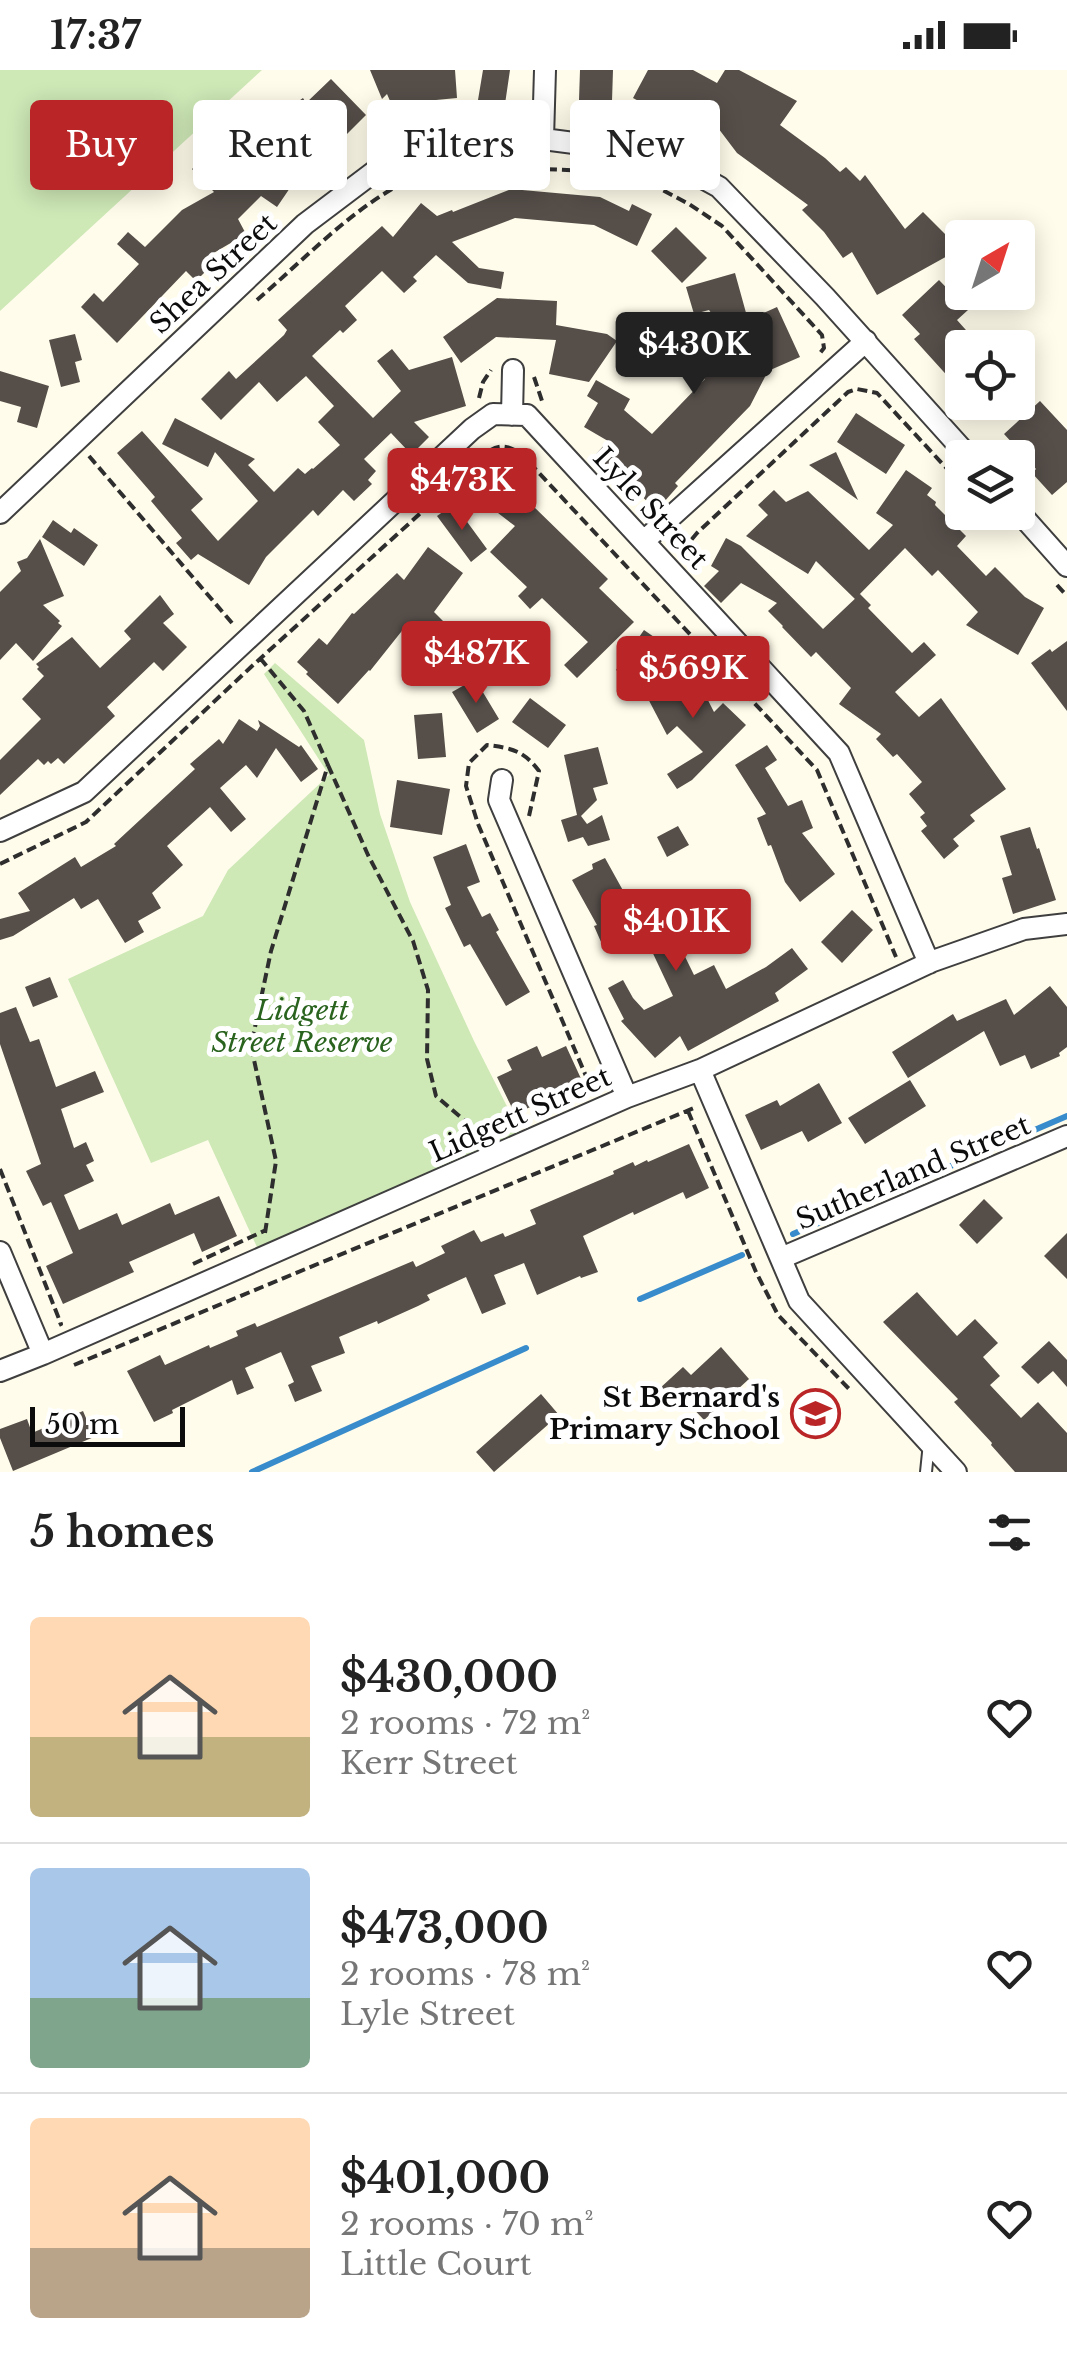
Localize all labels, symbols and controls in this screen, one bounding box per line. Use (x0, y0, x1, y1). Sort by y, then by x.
text: 17:37 (50, 12, 141, 59)
chip: Buy (30, 100, 173, 190)
chip: Rent (193, 100, 347, 190)
chip: Filters (367, 100, 550, 190)
chip: New (570, 100, 720, 190)
street label: Shea Street (143, 205, 284, 341)
north arrow (945, 220, 1035, 310)
map controls (945, 220, 1035, 530)
pin: $430K (624, 312, 764, 397)
text: $430K (638, 324, 750, 364)
button: locate (945, 330, 1035, 420)
street label: Lyle Street (586, 440, 716, 577)
button: layers (945, 440, 1035, 530)
pin: $473K (392, 448, 532, 533)
text: $473K (409, 460, 515, 500)
pin: $487K (406, 621, 546, 706)
text: $487K (423, 633, 529, 673)
pin: $569K (623, 636, 763, 721)
text: $569K (638, 648, 748, 688)
pin: $401K (606, 889, 746, 974)
text: $401K (623, 901, 729, 941)
park label: Lidgett Street Reserve (211, 993, 393, 1060)
street label: Lidgett Street (424, 1059, 617, 1170)
street label: Sutherland Street (791, 1107, 1036, 1238)
place label: St Bernard's Primary School (549, 1380, 780, 1447)
school or university icon: St Bernard's Primary School (789, 1387, 841, 1439)
scale bar (30, 1402, 185, 1446)
text: 50 m (45, 1407, 119, 1442)
icon: filters (982, 1505, 1037, 1560)
text: 5 homes (30, 1506, 214, 1558)
text: $430,000 (340, 1651, 558, 1703)
icon: home (110, 1657, 230, 1777)
icon: heart (982, 1690, 1037, 1745)
text: 2 rooms · 72 m² (340, 1703, 590, 1743)
text: Kerr Street (340, 1743, 518, 1783)
text: $473,000 (340, 1902, 549, 1954)
icon: home (110, 1908, 230, 2028)
icon: heart (982, 1941, 1037, 1996)
text: 2 rooms · 78 m² (340, 1954, 590, 1994)
text: Lyle Street (340, 1994, 515, 2034)
text: $401,000 (340, 2152, 550, 2204)
icon: home (110, 2158, 230, 2278)
icon: heart (982, 2191, 1037, 2246)
text: 2 rooms · 70 m² (340, 2204, 594, 2244)
text: Little Court (340, 2244, 532, 2284)

